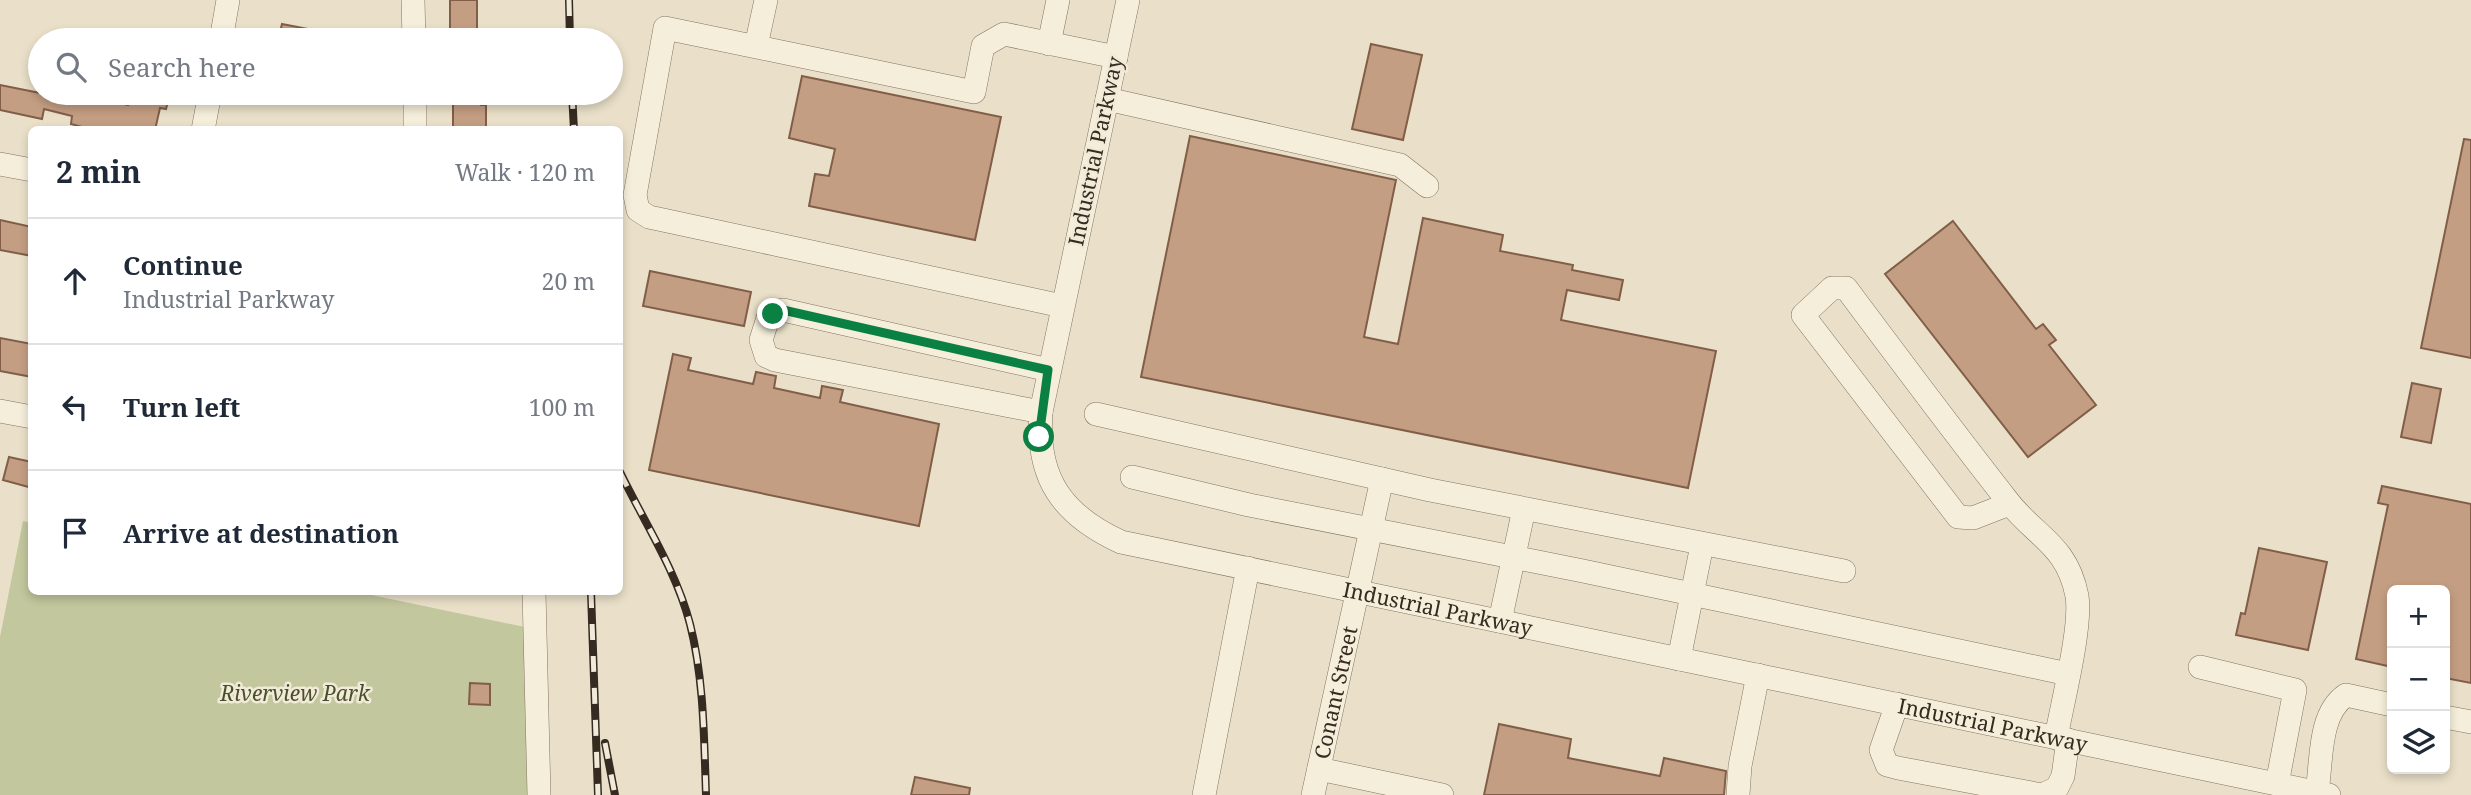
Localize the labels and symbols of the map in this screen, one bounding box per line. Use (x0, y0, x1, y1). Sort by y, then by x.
street label: Industrial Parkway (1061, 54, 1129, 248)
route end (757, 298, 788, 329)
route start (1023, 421, 1054, 452)
street label: Industrial Parkway (1341, 575, 1535, 642)
street label: Conant Street (1307, 623, 1364, 762)
park label: Riverview Park (219, 679, 371, 707)
street label: Industrial Parkway (1896, 691, 2090, 758)

